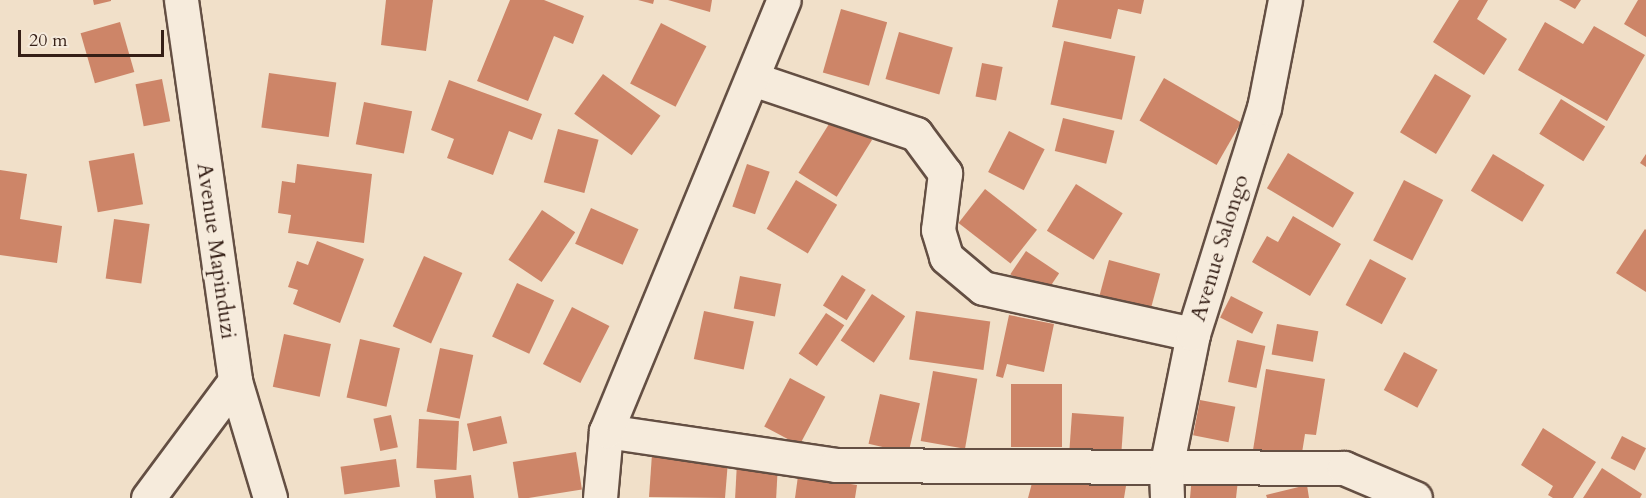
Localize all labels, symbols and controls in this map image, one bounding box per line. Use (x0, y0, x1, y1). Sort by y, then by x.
scale bar (21, 18, 166, 56)
text: 20 m (29, 28, 68, 53)
street label: Avenue Mapinduzi (191, 161, 241, 341)
street label: Avenue Salongo (1185, 171, 1255, 325)

